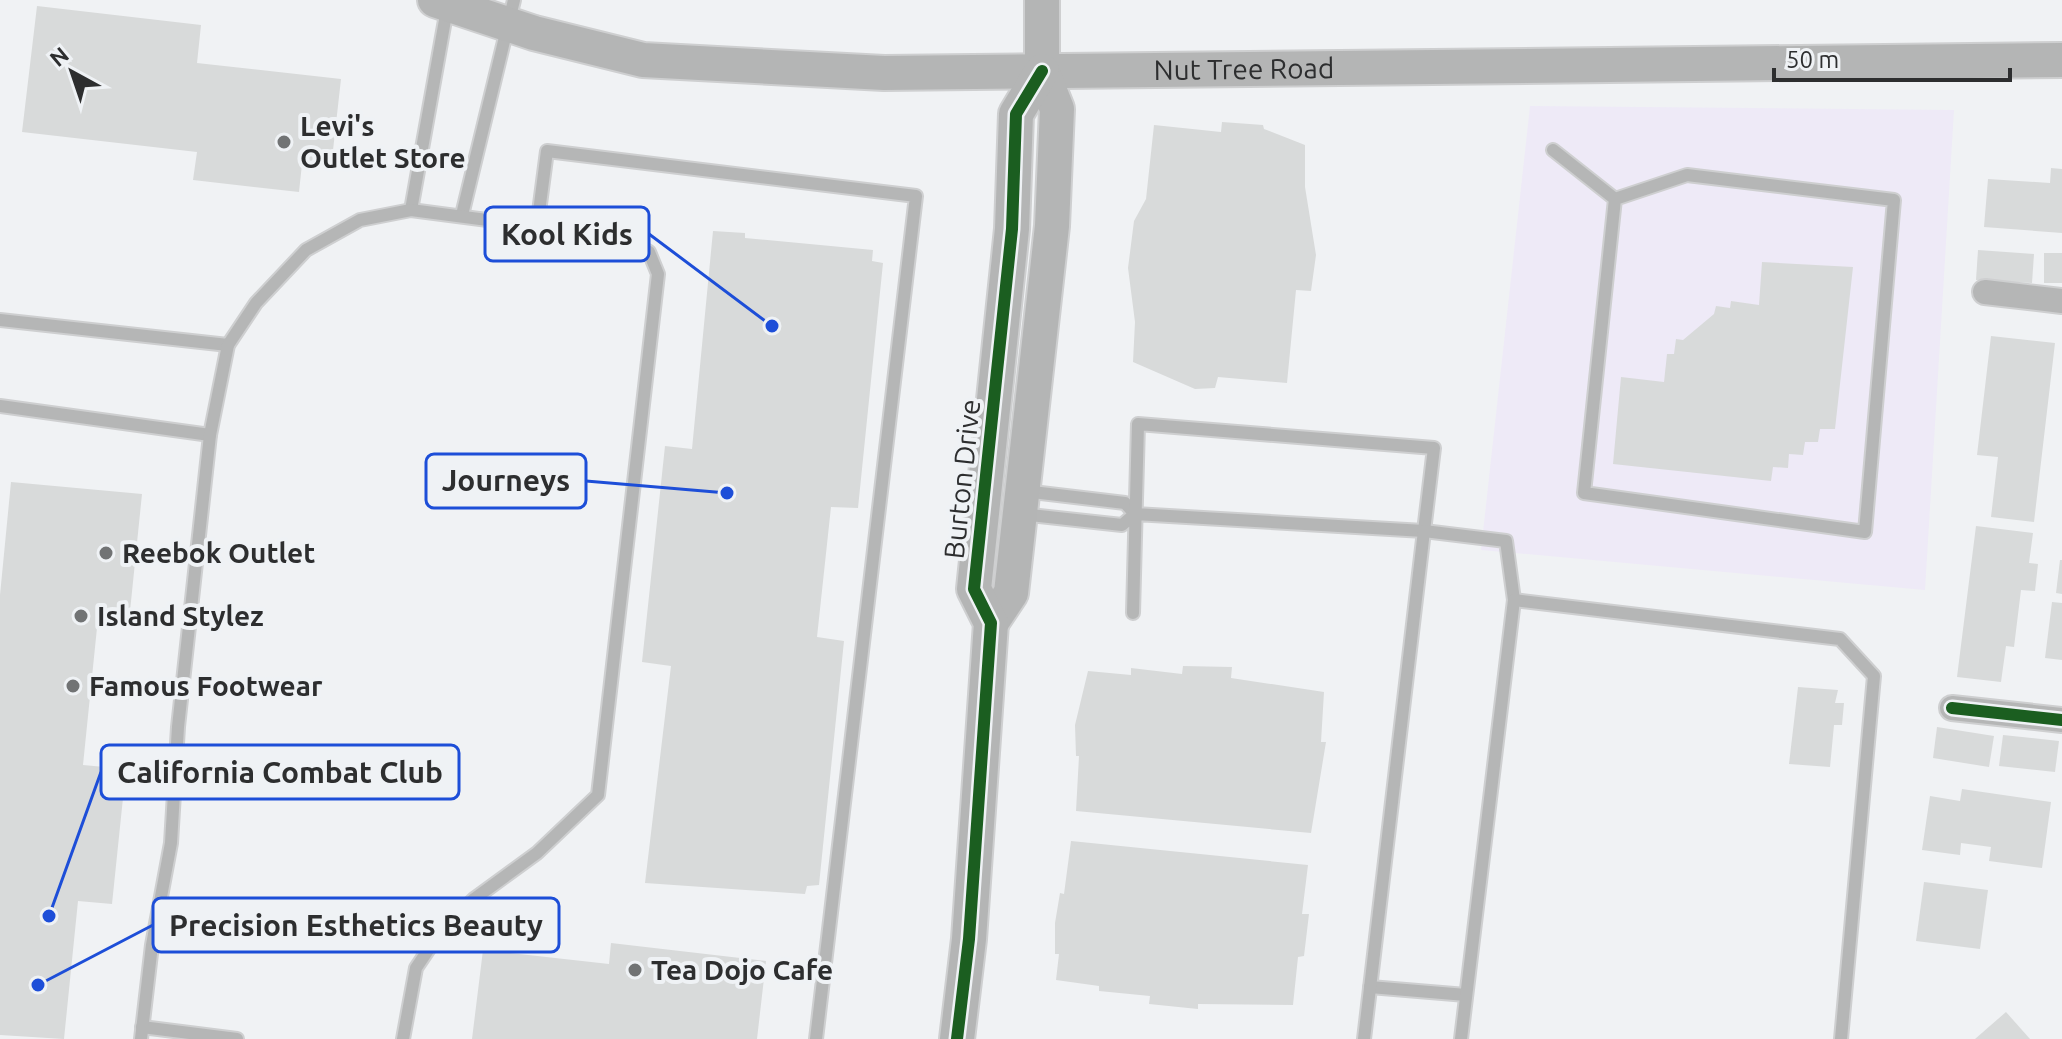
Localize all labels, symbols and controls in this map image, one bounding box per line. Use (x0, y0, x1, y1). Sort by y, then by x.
north arrow (32, 32, 112, 112)
scale bar (1774, 32, 2010, 82)
text: N (44, 41, 73, 71)
text: 50 m (1786, 46, 1839, 73)
street label: Nut Tree Road (1154, 52, 1334, 85)
place label: Levi's Outlet Store (300, 110, 466, 173)
marker: Levi's Outlet Store (275, 133, 293, 151)
callout: Kool Kids (485, 207, 649, 261)
text: Kool Kids (501, 217, 633, 251)
street label: Burton Drive (938, 398, 985, 560)
callout: Journeys (426, 454, 586, 508)
text: Journeys (442, 463, 570, 497)
place label: Reebok Outlet (122, 537, 315, 568)
marker: Reebok Outlet (97, 544, 115, 562)
place label: Island Stylez (97, 600, 264, 631)
marker: Island Stylez (72, 607, 90, 625)
place label: Famous Footwear (89, 670, 323, 701)
marker: Famous Footwear (64, 677, 82, 695)
callout: California Combat Club (101, 745, 459, 799)
text: California Combat Club (117, 755, 443, 789)
callout: Precision Esthetics Beauty (153, 898, 559, 952)
text: Precision Esthetics Beauty (169, 908, 543, 942)
place label: Tea Dojo Cafe (651, 954, 833, 985)
marker: Tea Dojo Cafe (626, 961, 644, 979)

